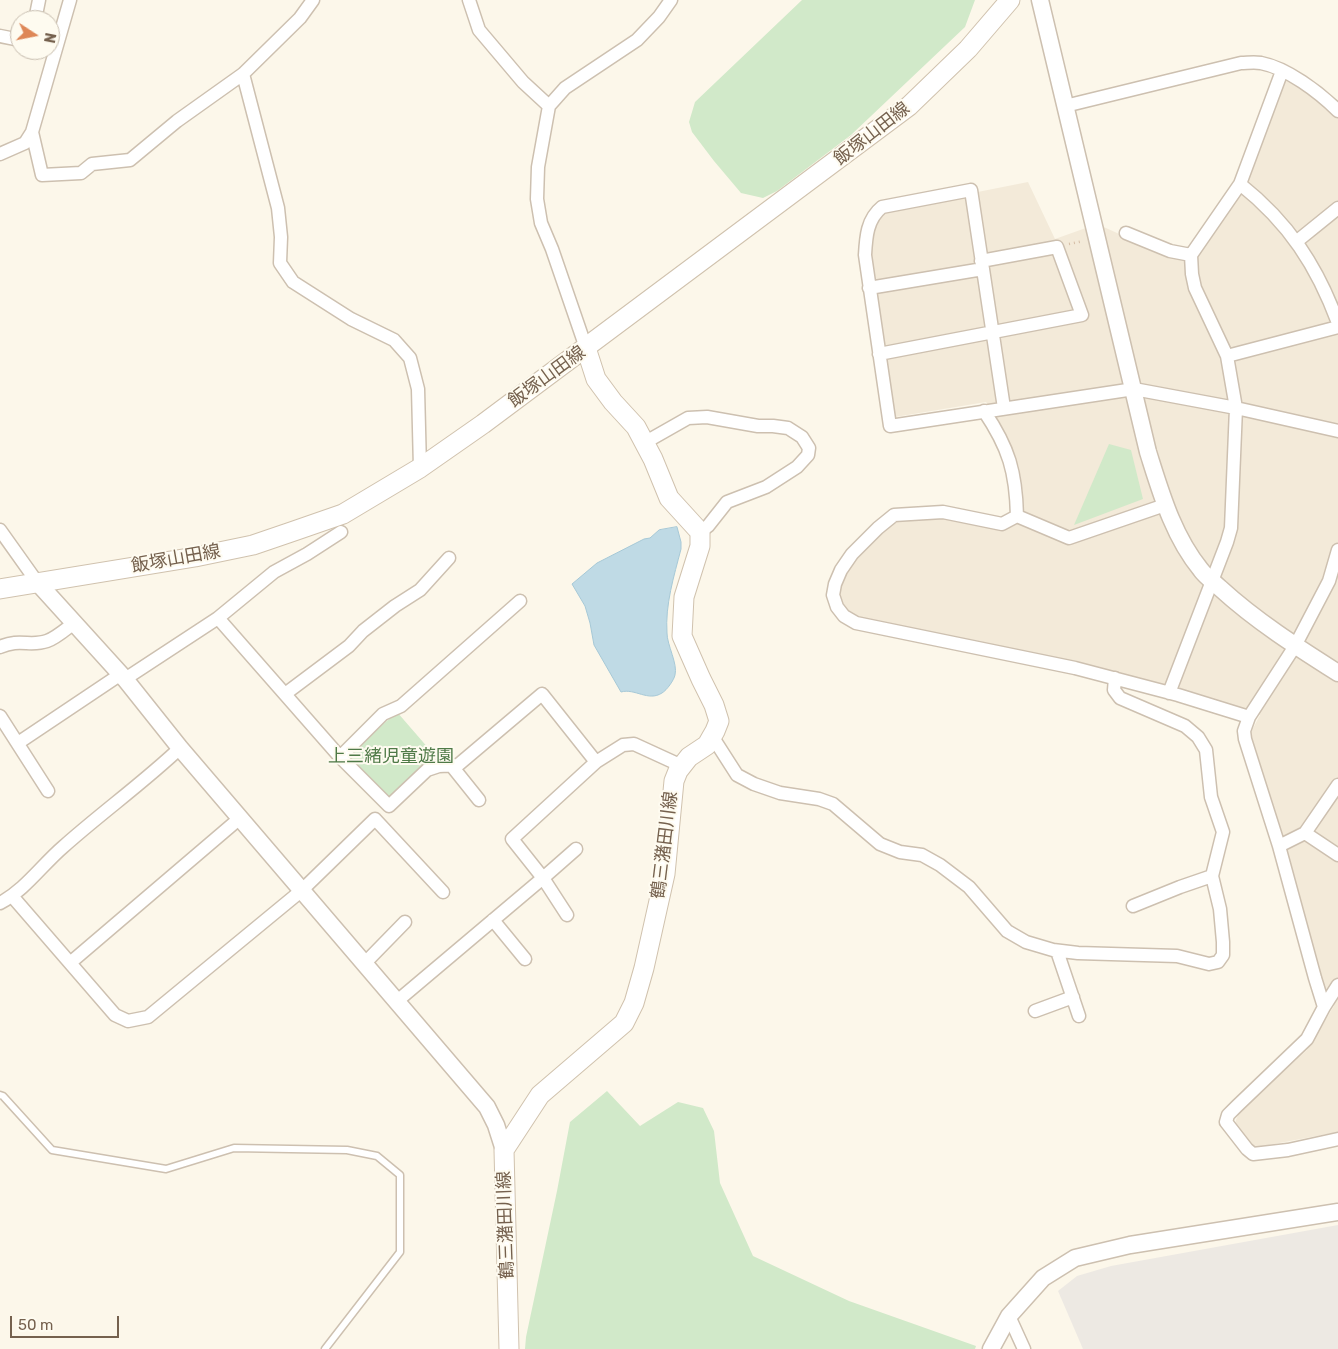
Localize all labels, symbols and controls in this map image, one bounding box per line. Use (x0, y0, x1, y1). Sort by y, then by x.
north arrow (10, 10, 60, 60)
text: N (40, 31, 59, 44)
street label: 飯塚山田線 (830, 98, 914, 170)
street label: 飯塚山田線 (504, 342, 590, 412)
street label: 飯塚山田線 (130, 541, 222, 577)
park label: 上三緒児童遊園 (328, 746, 454, 768)
street label: 鶴三潴田川線 (648, 790, 682, 900)
street label: 鶴三潴田川線 (493, 1171, 519, 1279)
scale bar (12, 1306, 121, 1338)
text: 50 m (18, 1316, 53, 1334)

